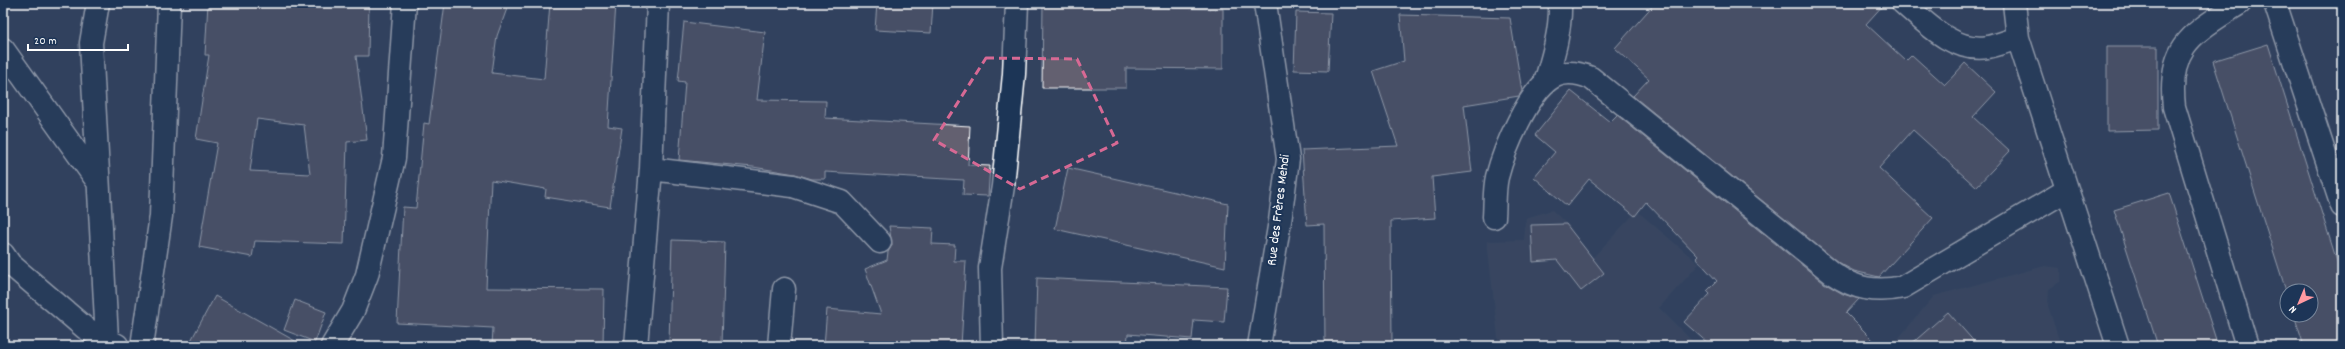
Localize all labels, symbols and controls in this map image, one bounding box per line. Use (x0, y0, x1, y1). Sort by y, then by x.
scale bar (28, 26, 128, 52)
text: 20 m (34, 33, 57, 50)
street label: Rue des Frères Mehdi (1262, 153, 1296, 267)
north arrow (2279, 283, 2319, 323)
text: N (2286, 301, 2301, 316)

